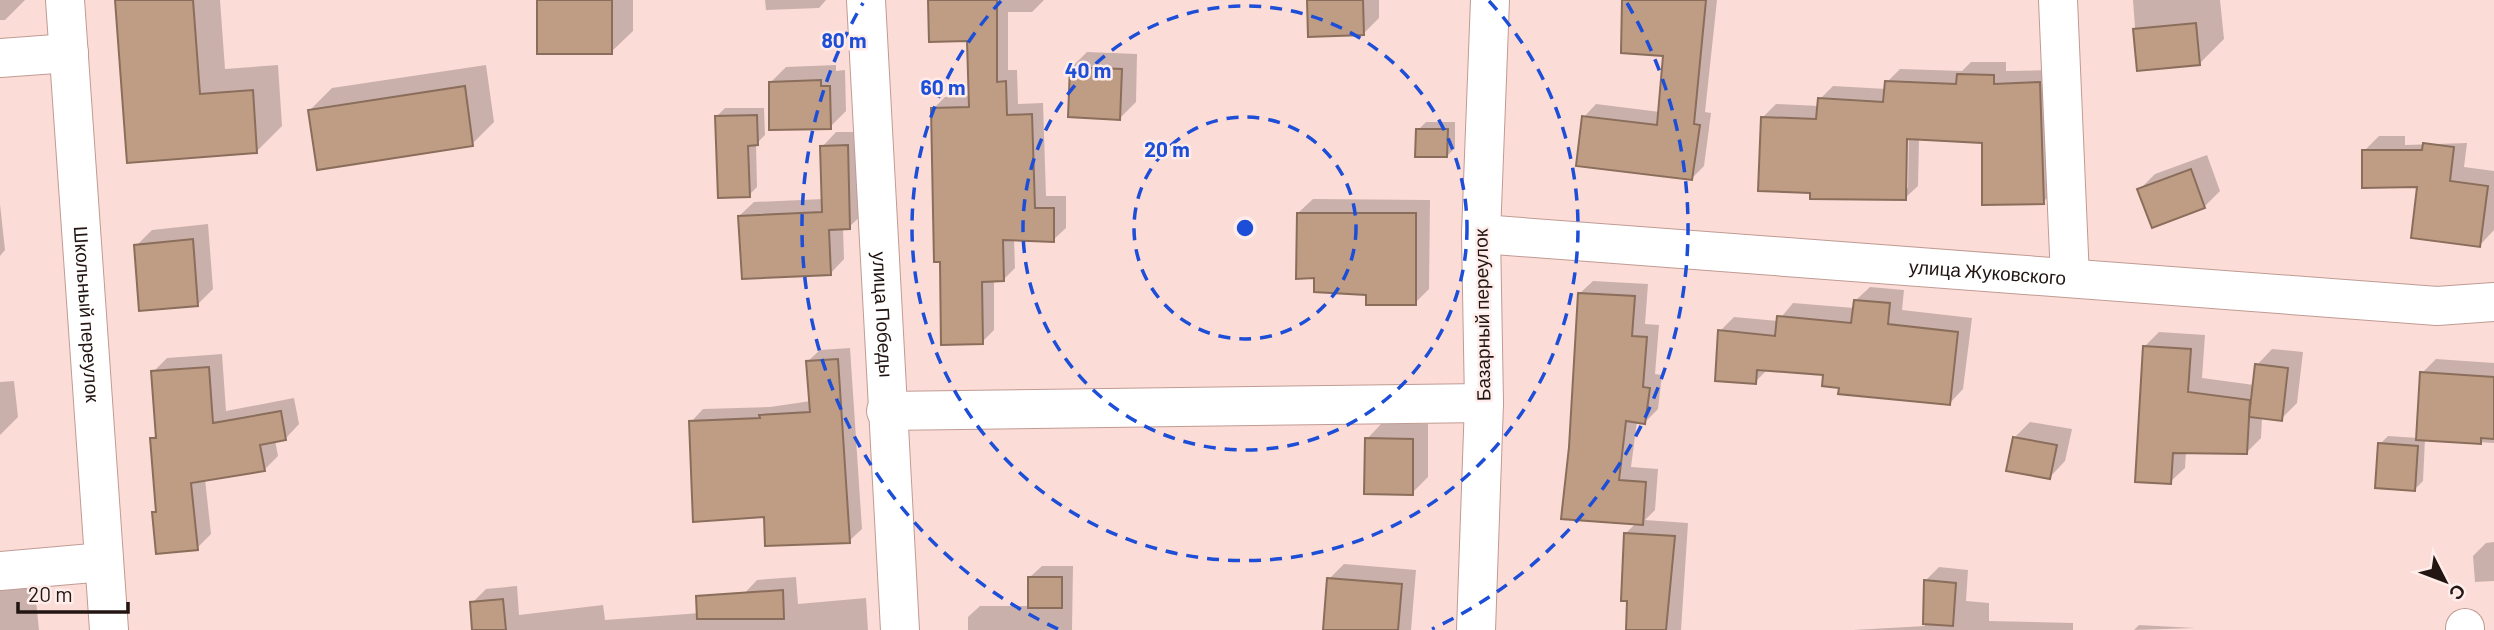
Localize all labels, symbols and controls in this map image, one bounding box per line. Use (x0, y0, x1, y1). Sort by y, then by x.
text: 80 m (821, 27, 867, 52)
text: 40 m (1065, 57, 1111, 82)
text: 60 m (921, 74, 965, 99)
text: 20 m (1144, 136, 1190, 161)
centre of rings (1233, 216, 1257, 240)
street label: Школьный переулок (70, 225, 105, 404)
street label: Базарный переулок (1468, 228, 1495, 401)
street label: улица Победы (869, 251, 898, 378)
street label: улица Жуковского (1908, 254, 2067, 289)
north arrow (2410, 546, 2480, 616)
scale bar (18, 570, 128, 614)
text: С (2445, 580, 2471, 606)
text: 20 m (28, 581, 73, 606)

